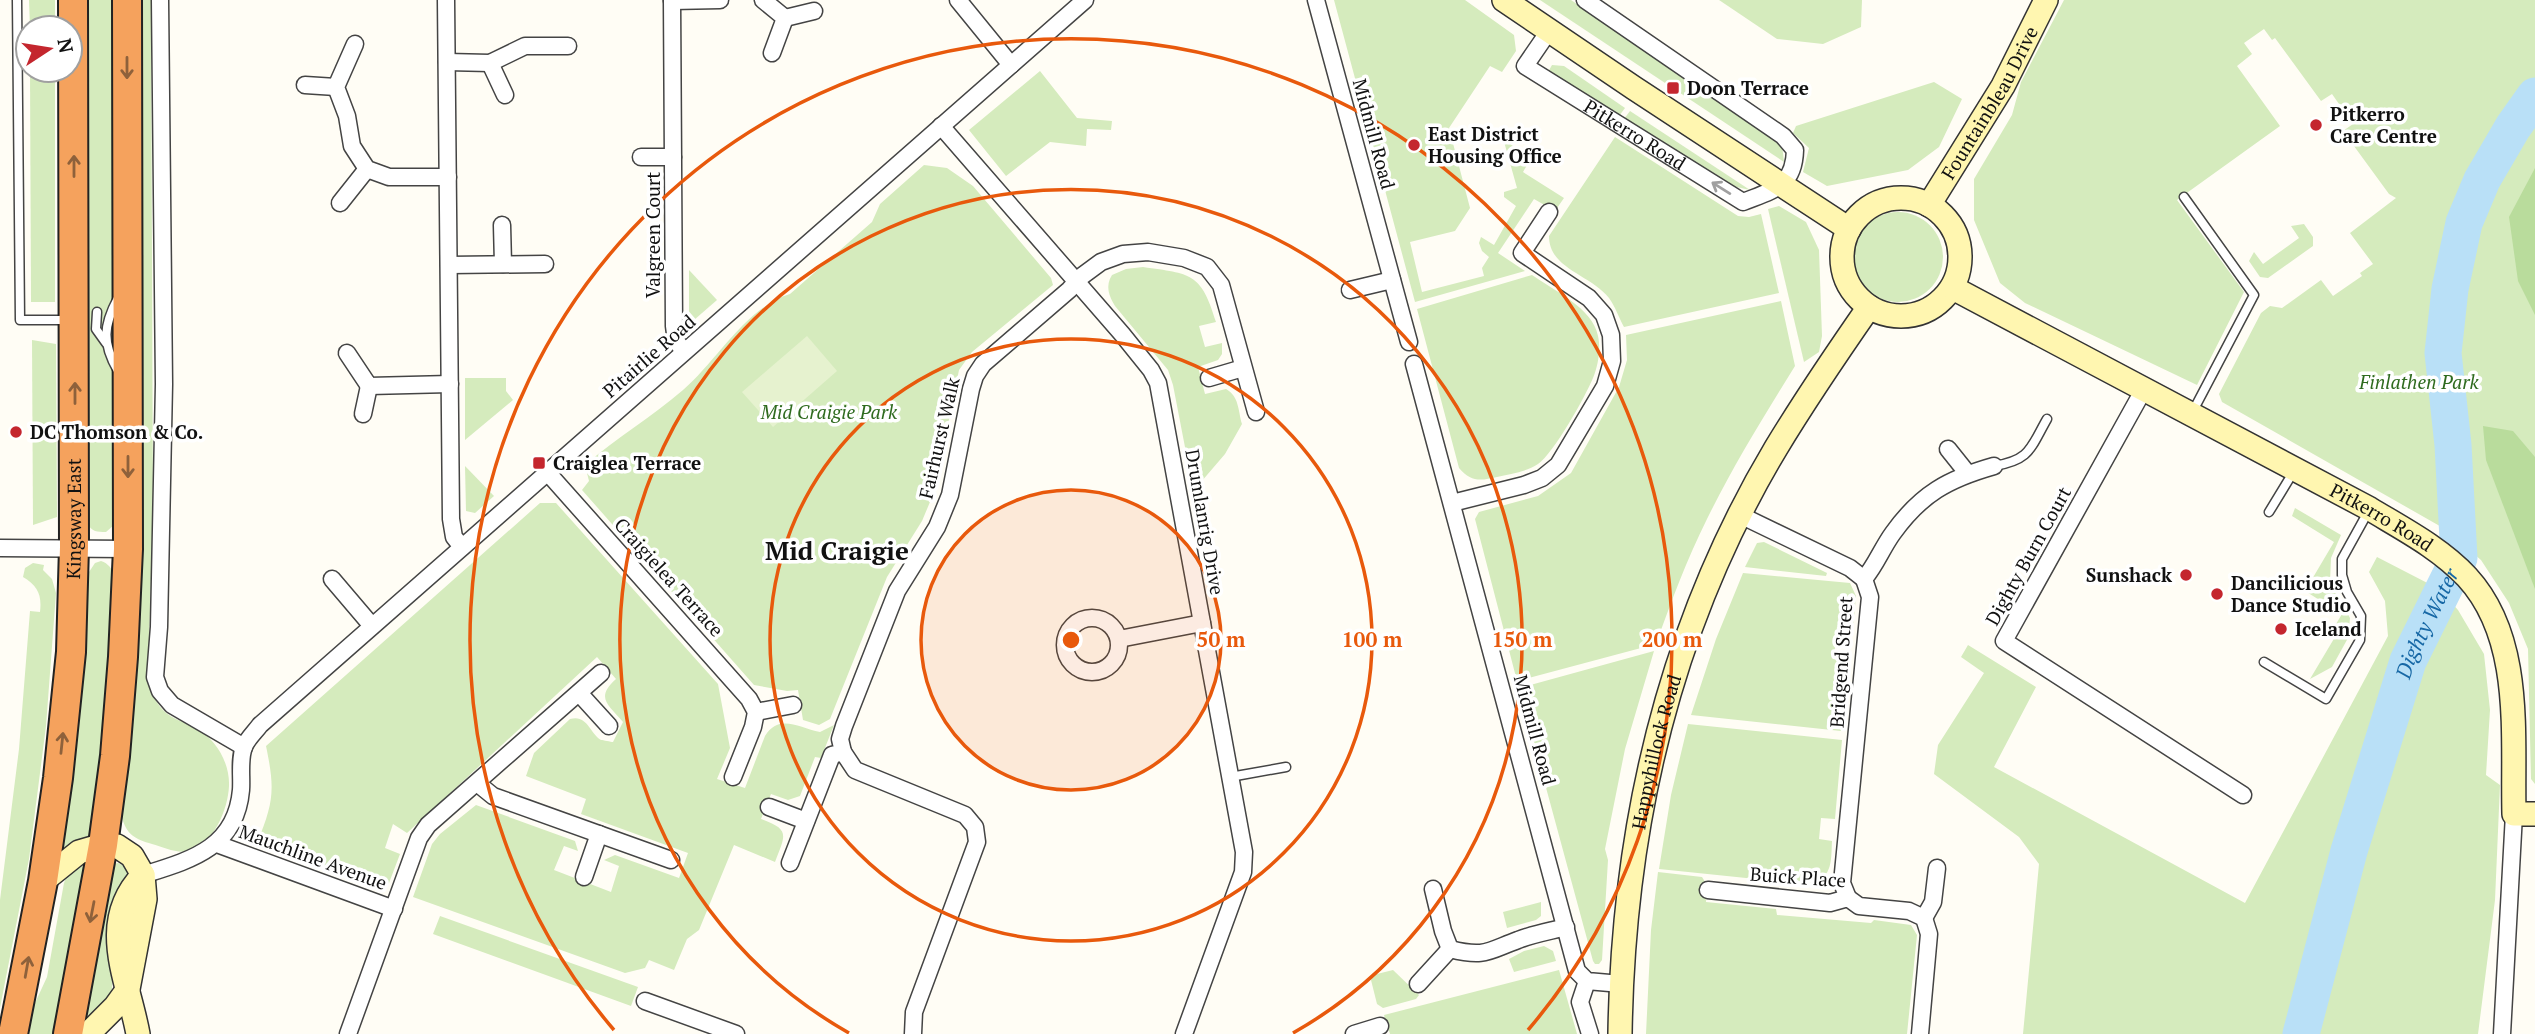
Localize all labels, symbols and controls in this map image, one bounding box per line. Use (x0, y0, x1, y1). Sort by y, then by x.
north arrow (14, 14, 84, 84)
street label: Fountainbleau Drive (1935, 22, 2043, 184)
text: N (52, 36, 80, 56)
one-way arrow (120, 56, 134, 79)
place label: Doon Terrace (1687, 75, 1809, 100)
street label: Midmill Road (1348, 76, 1401, 192)
marker: Doon Terrace (1665, 80, 1681, 96)
street label: Pitkerro Road (1580, 93, 1691, 176)
place label: Pitkerro Care Centre (2330, 101, 2437, 148)
marker: Pitkerro Care Centre (2308, 117, 2324, 133)
place label: East District Housing Office (1428, 121, 1562, 168)
marker: East District Housing Office (1406, 137, 1422, 153)
one-way arrow (67, 154, 81, 177)
street label: Valgreen Court (640, 172, 665, 298)
one-way arrow (1712, 181, 1732, 195)
street label: Pitairlie Road (597, 308, 700, 403)
park label: Finlathen Park (2358, 369, 2480, 394)
street label: Fairhurst Walk (912, 375, 965, 501)
one-way arrow (68, 382, 82, 405)
park label: Mid Craigie Park (760, 399, 898, 424)
place label: DC Thomson & Co. (30, 419, 203, 444)
marker: DC Thomson & Co. (8, 424, 24, 440)
street label: Drumlanrig Drive (1180, 447, 1231, 597)
place label: Craiglea Terrace (553, 450, 701, 475)
one-way arrow (121, 455, 135, 478)
marker: Craiglea Terrace (531, 455, 547, 471)
street label: Kingsway East (60, 458, 86, 580)
street label: Pitkerro Road (2326, 477, 2439, 557)
street label: Dighty Burn Court (1979, 482, 2076, 630)
street label: Craigielea Terrace (609, 512, 730, 642)
district label: Mid Craigie (765, 533, 909, 567)
place label: Sunshack (2086, 562, 2173, 587)
water label: Dighty Water (2388, 563, 2465, 683)
marker: Sunshack (2178, 567, 2194, 583)
place label: Dancilicious Dance Studio (2231, 570, 2351, 617)
marker: Dancilicious Dance Studio (2209, 586, 2225, 602)
street label: Bridgend Street (1823, 595, 1858, 729)
place label: Iceland (2295, 616, 2362, 641)
marker: Iceland (2273, 621, 2289, 637)
text: 50 m (1197, 625, 1246, 653)
text: 100 m (1342, 625, 1403, 653)
text: 150 m (1492, 625, 1553, 653)
text: 200 m (1642, 625, 1703, 653)
centre of rings (1059, 628, 1083, 652)
street label: Happyhillock Road (1625, 671, 1686, 831)
street label: Midmill Road (1509, 672, 1562, 788)
one-way arrow (56, 732, 69, 754)
street label: Mauchline Avenue (236, 818, 391, 895)
street label: Buick Place (1749, 861, 1847, 892)
one-way arrow (84, 900, 98, 923)
one-way arrow (21, 956, 34, 979)

